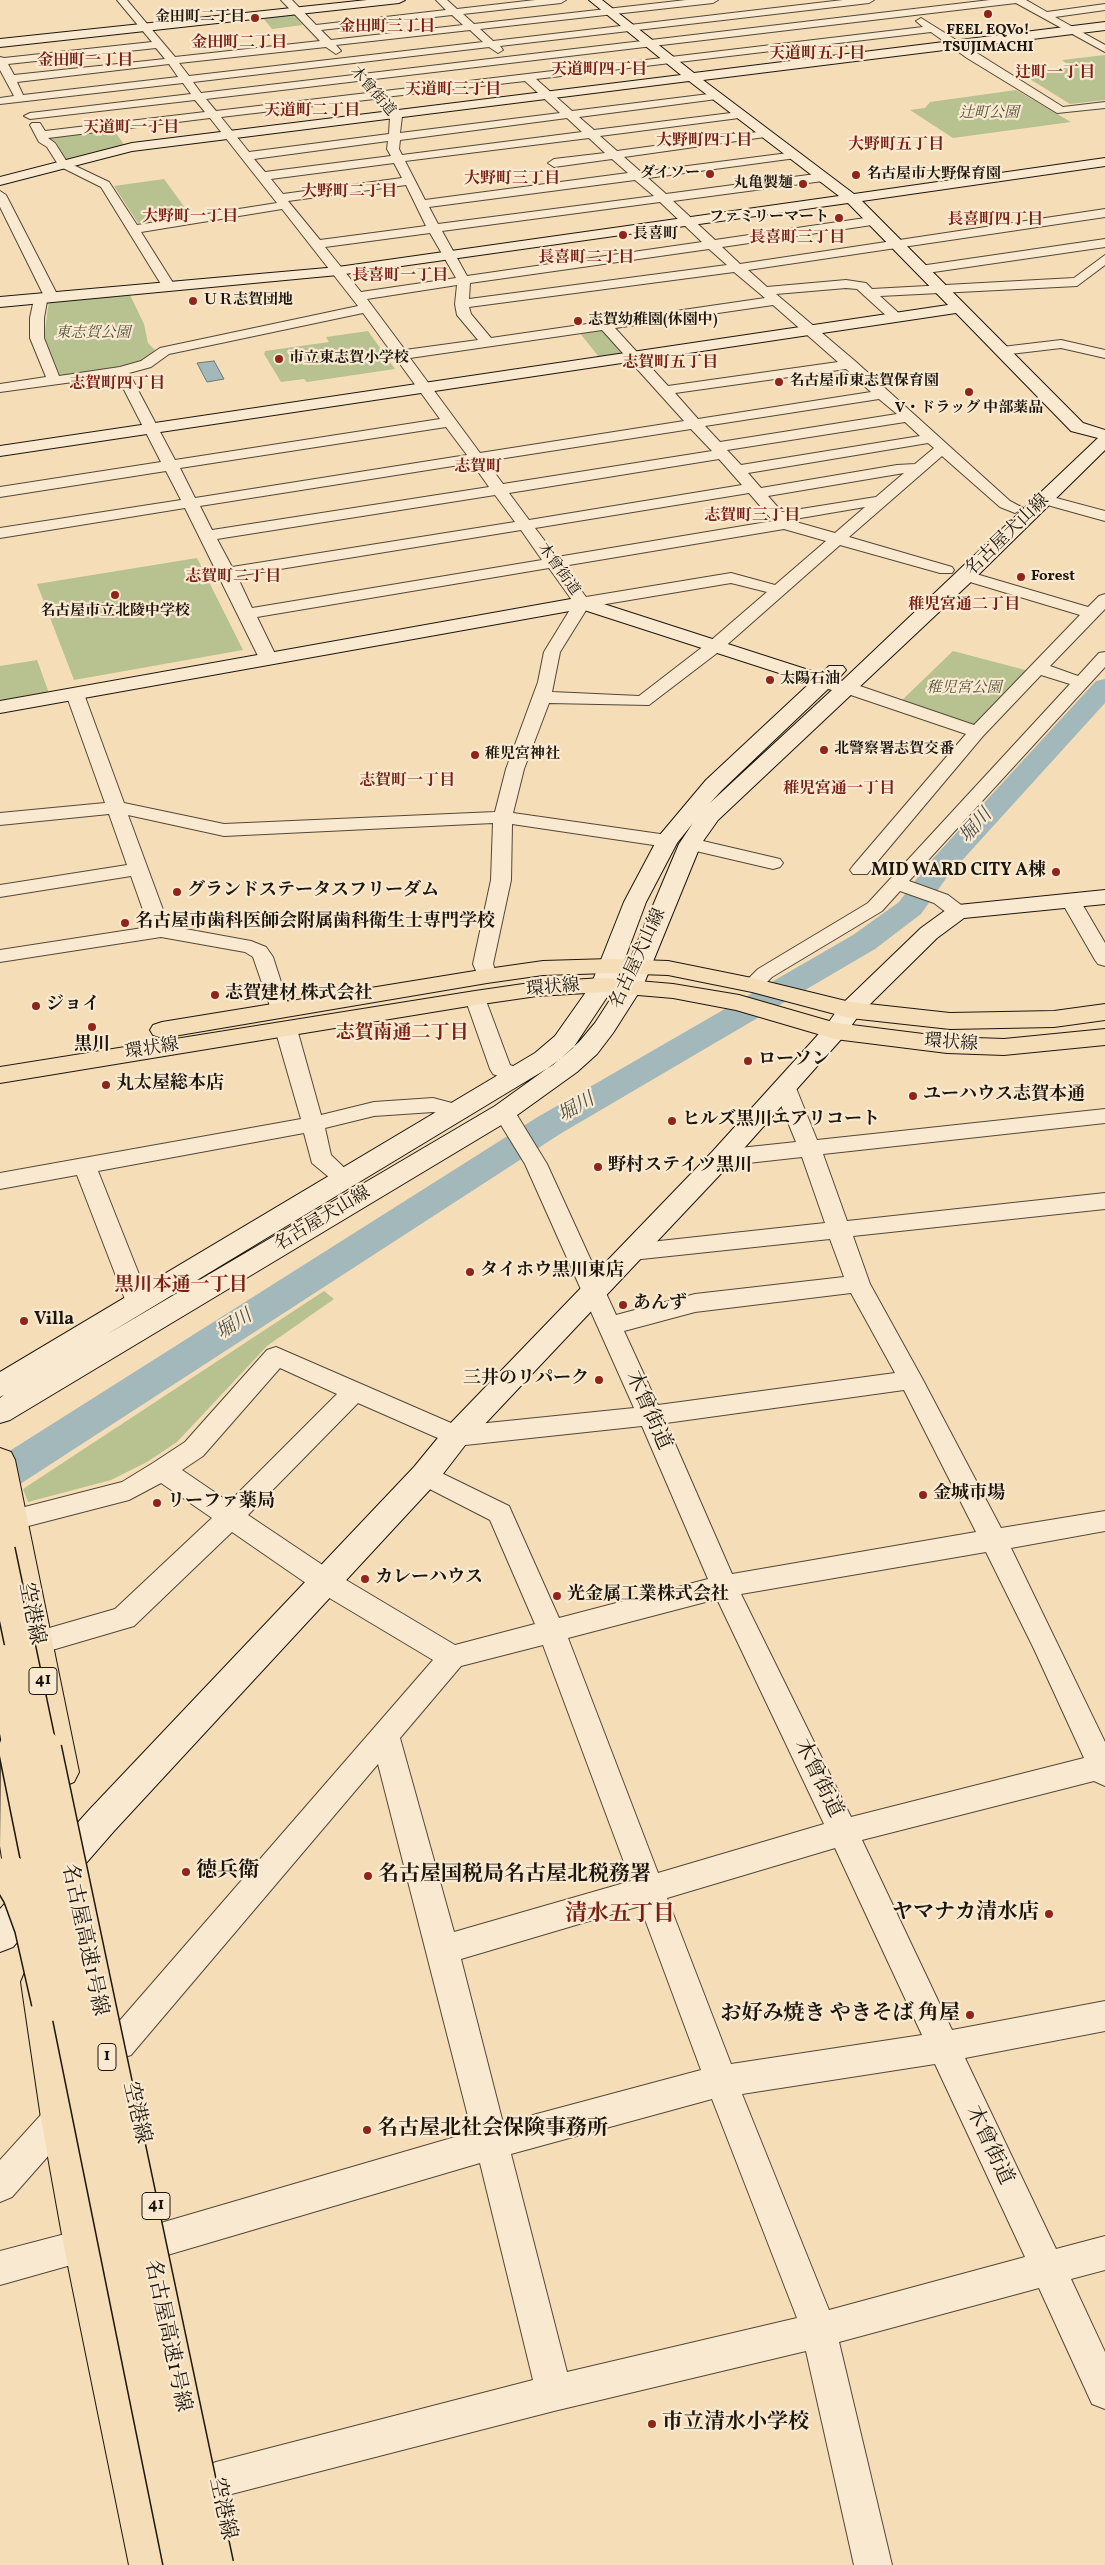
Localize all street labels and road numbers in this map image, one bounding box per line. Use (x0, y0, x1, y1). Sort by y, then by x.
street label: 木曾街道 (346, 63, 398, 121)
street label: 名古屋犬山線 (962, 491, 1054, 581)
street label: 木曾街道 (533, 540, 583, 600)
street label: 名古屋犬山線 (606, 905, 672, 1013)
street label: 環状線 (525, 976, 581, 1002)
street label: 環状線 (923, 1031, 979, 1057)
street label: 環状線 (124, 1035, 180, 1065)
street label: 名古屋犬山線 (271, 1183, 375, 1257)
street label: 木曾街道 (618, 1368, 676, 1454)
street label: 空港線 (12, 1581, 48, 1647)
road number: 41 (29, 1668, 57, 1694)
street label: 木曾街道 (787, 1736, 847, 1822)
street label: 名古屋高速1号線 (55, 1862, 111, 2018)
road number: 1 (98, 2044, 116, 2070)
street label: 空港線 (116, 2079, 154, 2147)
street label: 木曾街道 (959, 2103, 1017, 2189)
road number: 41 (142, 2192, 170, 2220)
street label: 名古屋高速1号線 (138, 2258, 194, 2414)
street label: 空港線 (202, 2476, 240, 2542)

